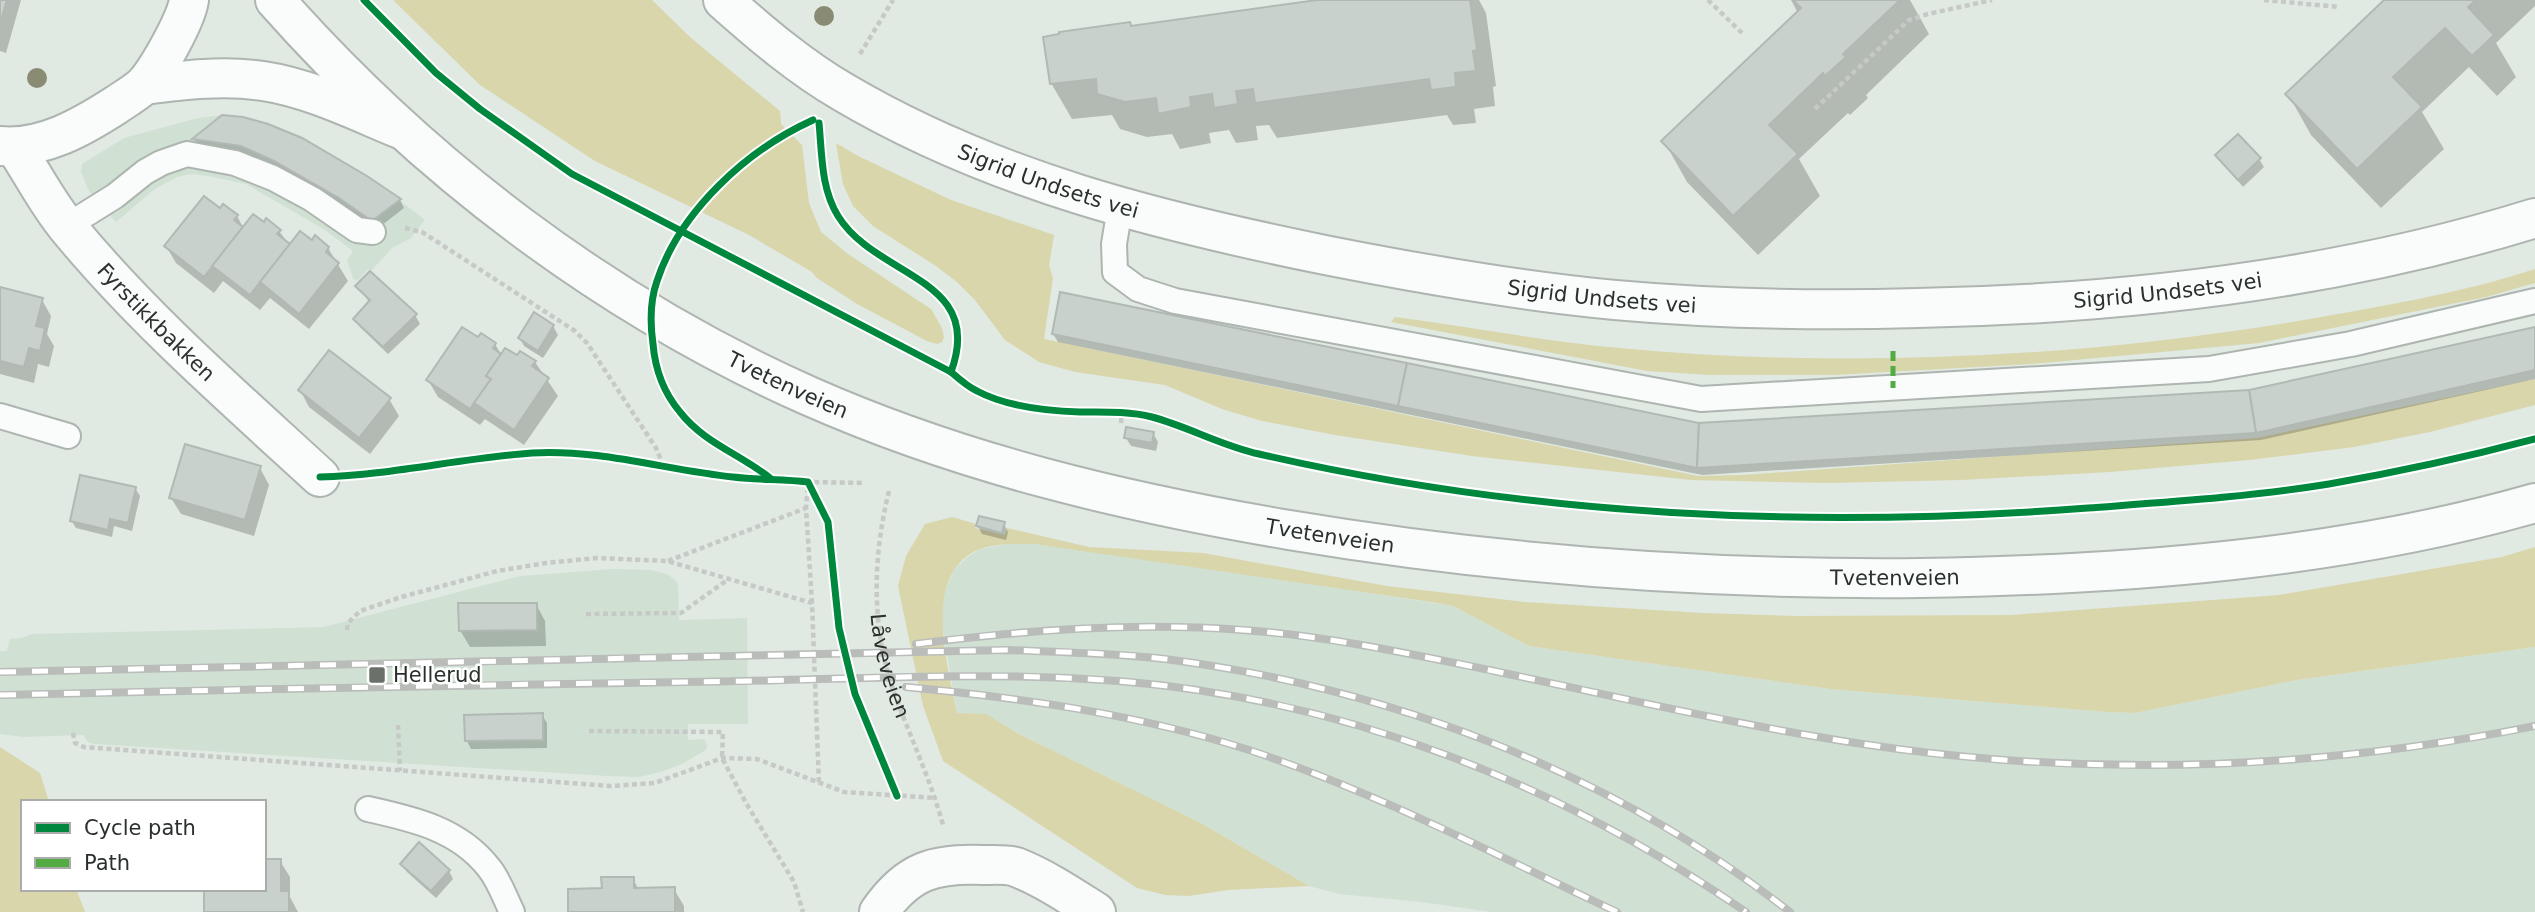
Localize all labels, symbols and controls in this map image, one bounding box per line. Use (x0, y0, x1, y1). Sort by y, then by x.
street label: Sigrid Undsets vei (954, 139, 1141, 223)
street label: Fyrstikkbakken (92, 258, 220, 386)
street label: Sigrid Undsets vei (2072, 268, 2264, 313)
street label: Sigrid Undsets vei (1506, 275, 1697, 318)
street label: Tvetenveien (723, 346, 852, 423)
street label: Tvetenveien (1263, 514, 1396, 558)
street label: Tvetenveien (1829, 565, 1960, 590)
street label: Låveveien (866, 612, 915, 722)
place label: Hellerud (393, 663, 482, 687)
marker: Hellerud (367, 665, 387, 685)
legend (21, 800, 266, 891)
text: Cycle path (84, 816, 196, 840)
text: Path (84, 851, 130, 875)

